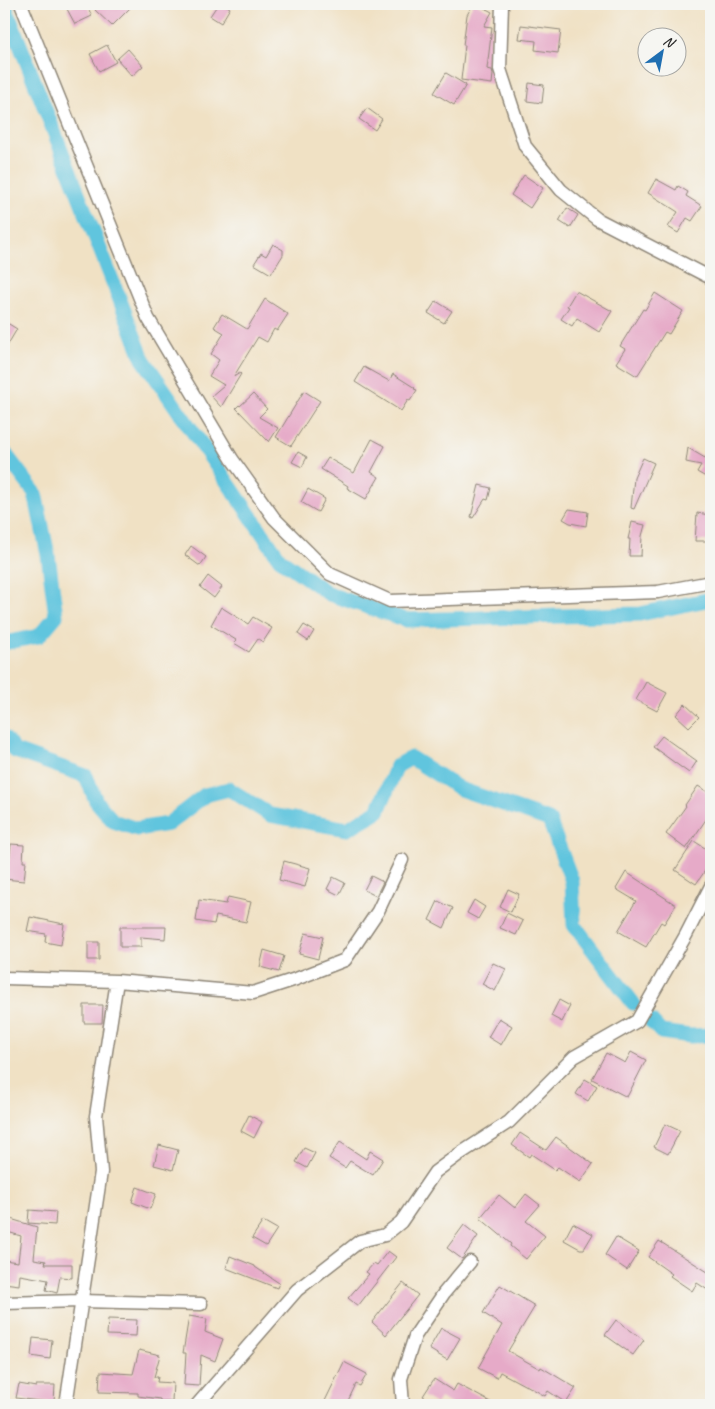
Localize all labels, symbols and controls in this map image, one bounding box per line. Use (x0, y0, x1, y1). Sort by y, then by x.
north arrow (638, 28, 688, 78)
text: N (660, 32, 679, 52)

